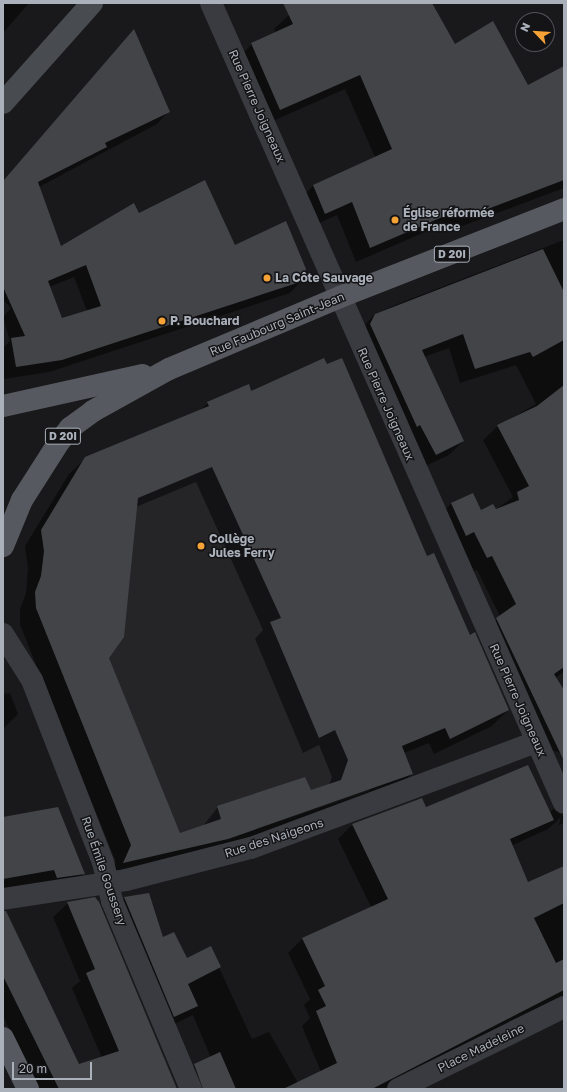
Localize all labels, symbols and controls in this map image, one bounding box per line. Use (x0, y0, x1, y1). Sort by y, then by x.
north arrow (515, 12, 555, 52)
text: N (517, 21, 532, 34)
street label: Rue Pierre Joigneaux (226, 47, 288, 165)
place label: Église réformée de France (403, 206, 494, 234)
marker: Église réformée de France (390, 215, 400, 225)
road number: D 20I (433, 245, 471, 263)
place label: La Côte Sauvage (275, 271, 373, 285)
marker: La Côte Sauvage (262, 273, 272, 283)
street label: Rue Faubourg Saint-Jean (208, 289, 346, 359)
place label: P. Bouchard (170, 314, 239, 328)
marker: P. Bouchard (157, 316, 167, 326)
street label: Rue Pierre Joigneaux (355, 345, 417, 463)
road number: D 20I (44, 427, 82, 445)
place label: Collège Jules Ferry (209, 532, 275, 560)
marker: Collège Jules Ferry (196, 541, 206, 551)
street label: Rue Pierre Joigneaux (487, 641, 549, 759)
street label: Rue Émile Goussery (79, 815, 129, 927)
street label: Rue des Naigeons (223, 815, 325, 861)
street label: Place Madeleine (435, 1021, 527, 1075)
scale bar (14, 1054, 94, 1080)
text: 20 m (19, 1061, 47, 1076)

